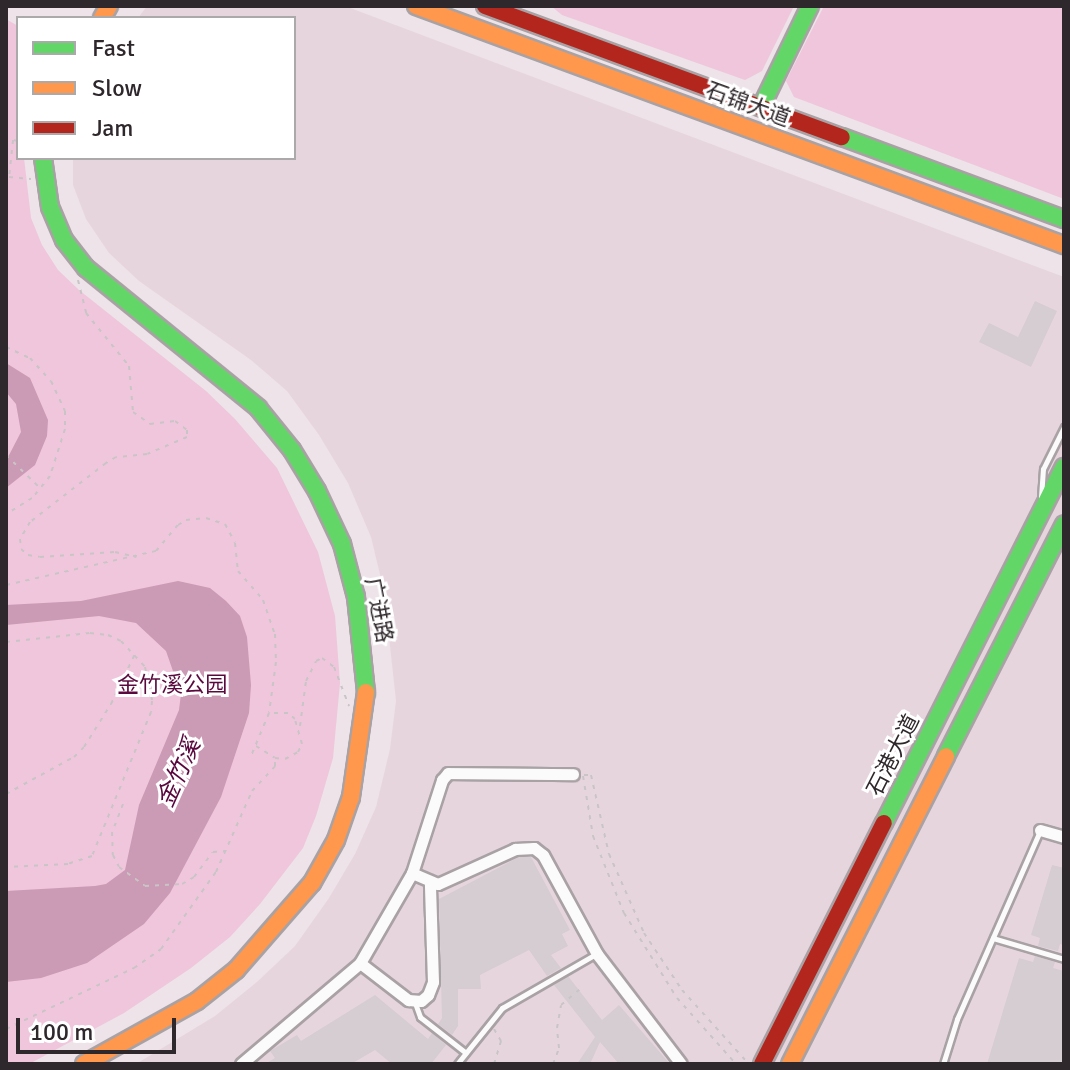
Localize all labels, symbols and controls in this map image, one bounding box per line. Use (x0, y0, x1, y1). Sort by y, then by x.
legend (16, 16, 296, 160)
text: Fast (92, 33, 135, 63)
text: Slow (92, 73, 142, 103)
street label: 石锦大道 (702, 77, 794, 131)
text: Jam (92, 113, 133, 143)
street label: 广进路 (360, 575, 398, 645)
park label: 金竹溪公园 (117, 672, 227, 698)
street label: 石港大道 (861, 710, 925, 800)
water label: 金竹溪 (151, 734, 207, 812)
scale bar (20, 1002, 180, 1052)
text: 100 m (30, 1017, 93, 1047)

